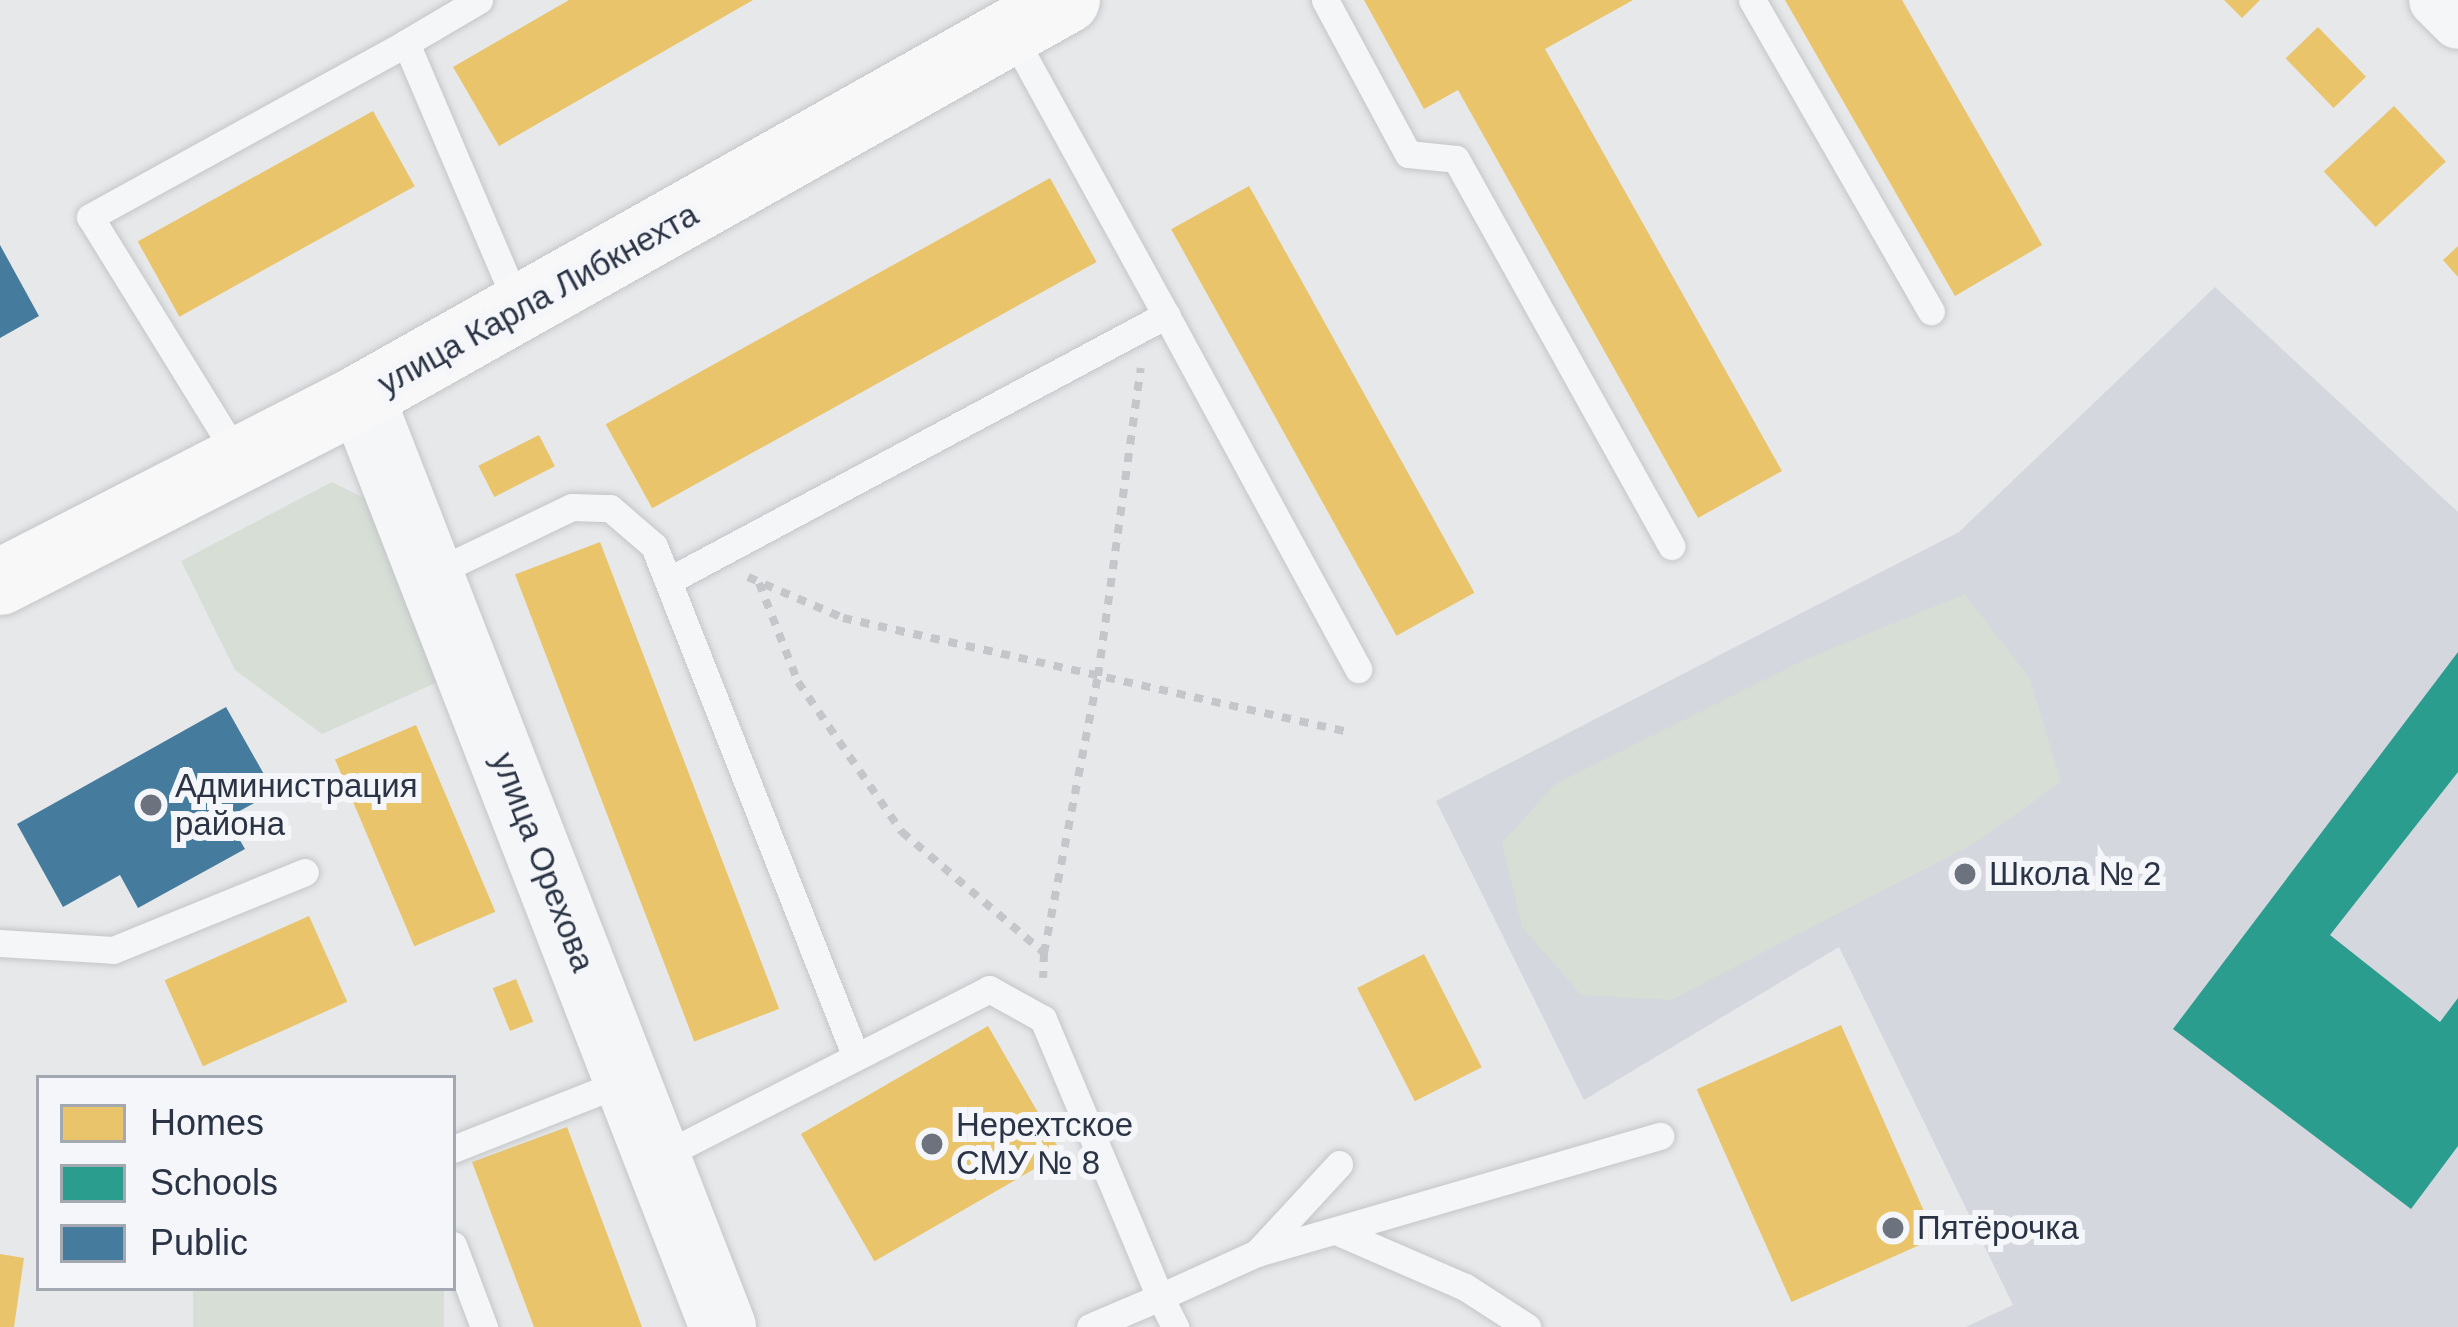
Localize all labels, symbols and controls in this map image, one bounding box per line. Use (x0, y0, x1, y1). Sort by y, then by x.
street label: улица Карла Либкнехта (371, 194, 705, 404)
street label: улица Орехова (483, 747, 603, 977)
place label: Администрация района (175, 766, 418, 844)
marker: Администрация района (138, 792, 164, 818)
place label: Школа № 2 (1989, 854, 2161, 894)
marker: Школа № 2 (1952, 861, 1978, 887)
legend (36, 1075, 456, 1291)
text: Homes (150, 1102, 264, 1143)
place label: Нерехтское СМУ № 8 (956, 1105, 1133, 1183)
marker: Нерехтское СМУ № 8 (919, 1131, 945, 1157)
text: Schools (150, 1162, 278, 1203)
place label: Пятёрочка (1917, 1208, 2079, 1248)
marker: Пятёрочка (1880, 1215, 1906, 1241)
text: Public (150, 1222, 248, 1263)

